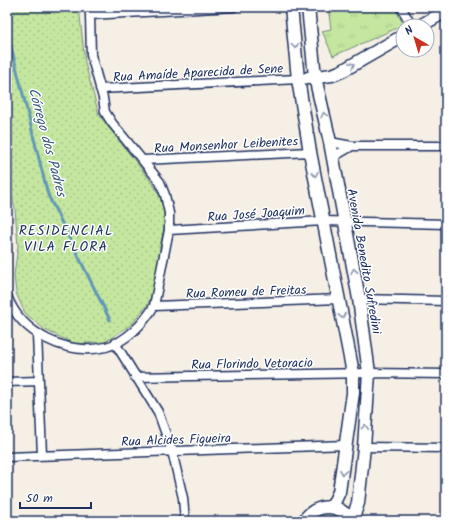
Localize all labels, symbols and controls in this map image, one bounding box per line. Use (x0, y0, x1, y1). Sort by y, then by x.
north arrow (395, 18, 435, 58)
text: N (401, 22, 418, 40)
one-way arrow (290, 43, 299, 49)
street label: Rua Amaíde Aparecida de Sene (113, 59, 284, 88)
one-way arrow (348, 63, 355, 70)
water label: Córrego dos Padres (22, 85, 73, 201)
one-way arrow (320, 112, 329, 119)
street label: Rua Monsenhor Leibenites (154, 131, 299, 160)
one-way arrow (310, 171, 318, 177)
street label: Avenida Benedito Sufredini (340, 187, 387, 337)
street label: Rua José Joaquim (207, 201, 305, 228)
district label: RESIDENCIAL VILA FLORA (19, 220, 113, 258)
one-way arrow (350, 267, 358, 274)
street label: Rua Romeu de Freitas (185, 280, 307, 305)
one-way arrow (337, 312, 346, 319)
street label: Rua Florindo Vetoracio (191, 353, 313, 376)
one-way arrow (360, 424, 369, 430)
street label: Rua Alcides Figueira (121, 428, 231, 453)
one-way arrow (339, 469, 347, 475)
scale bar (20, 484, 91, 510)
text: 50 m (26, 489, 53, 508)

